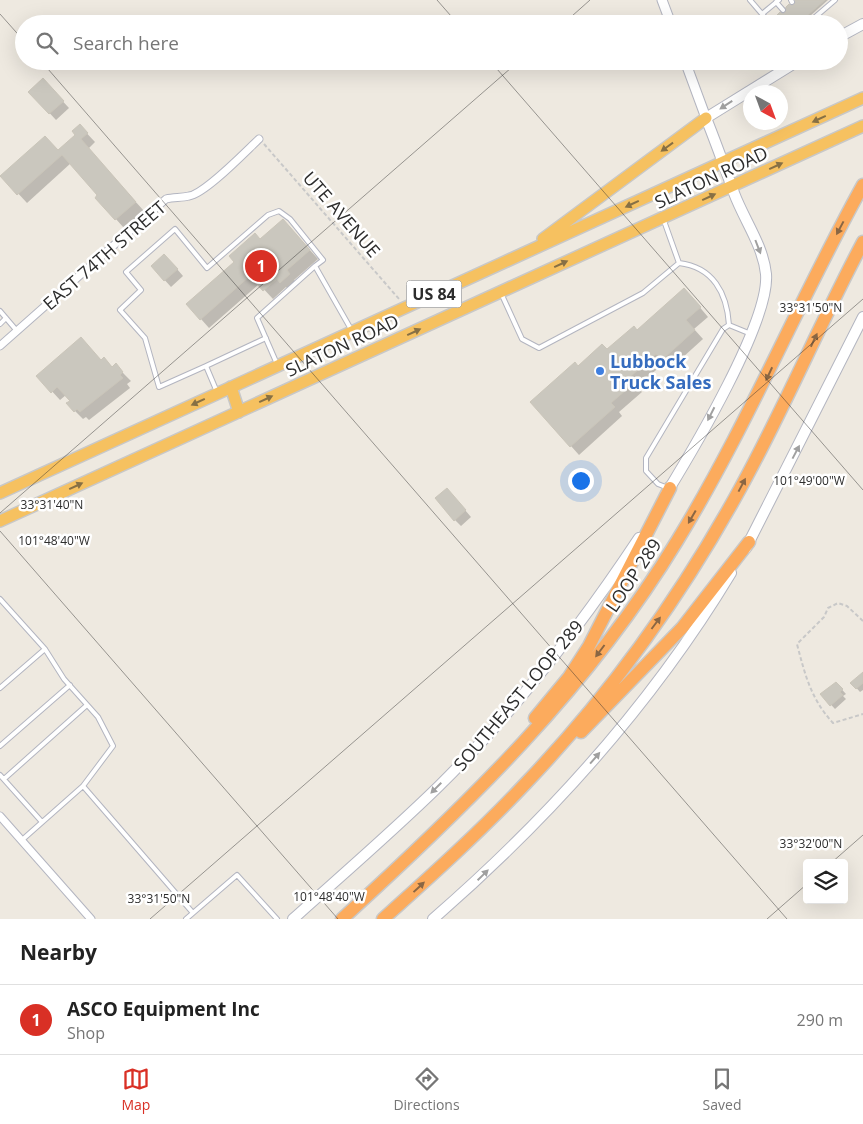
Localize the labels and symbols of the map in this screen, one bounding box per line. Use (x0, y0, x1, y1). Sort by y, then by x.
north arrow (743, 85, 788, 130)
one-way arrow (720, 100, 733, 110)
one-way arrow (812, 115, 826, 123)
street label: SLATON ROAD (650, 140, 772, 214)
one-way arrow (660, 142, 674, 152)
one-way arrow (769, 162, 784, 170)
street label: UTE AVENUE (298, 166, 386, 262)
one-way arrow (702, 192, 716, 200)
street label: EAST 74TH STREET (38, 195, 170, 315)
one-way arrow (625, 201, 639, 209)
one-way arrow (836, 221, 844, 235)
one-way arrow (754, 240, 762, 255)
pin: 1 (245, 247, 277, 285)
one-way arrow (554, 260, 569, 269)
road number: US 84 (406, 280, 462, 308)
text: 33°31'50"N (780, 299, 842, 316)
street label: SLATON ROAD (281, 308, 403, 382)
one-way arrow (407, 327, 421, 335)
one-way arrow (810, 333, 818, 347)
place label: Lubbock Truck Sales (610, 349, 711, 394)
marker: Lubbock Truck Sales (594, 365, 606, 377)
one-way arrow (764, 367, 772, 381)
one-way arrow (259, 395, 273, 403)
one-way arrow (191, 398, 205, 406)
one-way arrow (707, 407, 715, 421)
one-way arrow (791, 445, 800, 458)
your location (568, 468, 594, 494)
text: 101°49'00"W (773, 472, 845, 489)
one-way arrow (738, 478, 746, 493)
one-way arrow (69, 482, 83, 490)
text: 33°31'40"N (21, 496, 83, 513)
one-way arrow (687, 510, 696, 524)
text: 101°48'40"W (18, 532, 90, 549)
street label: LOOP 289 (600, 534, 666, 616)
street label: SOUTHEAST LOOP 289 (448, 615, 588, 775)
one-way arrow (651, 616, 661, 630)
one-way arrow (595, 644, 606, 657)
one-way arrow (590, 752, 601, 765)
one-way arrow (431, 782, 443, 794)
text: 33°32'00"N (780, 835, 842, 852)
one-way arrow (476, 869, 488, 881)
one-way arrow (413, 881, 426, 892)
text: 101°48'40"W (293, 888, 365, 905)
text: 33°31'50"N (128, 890, 190, 907)

